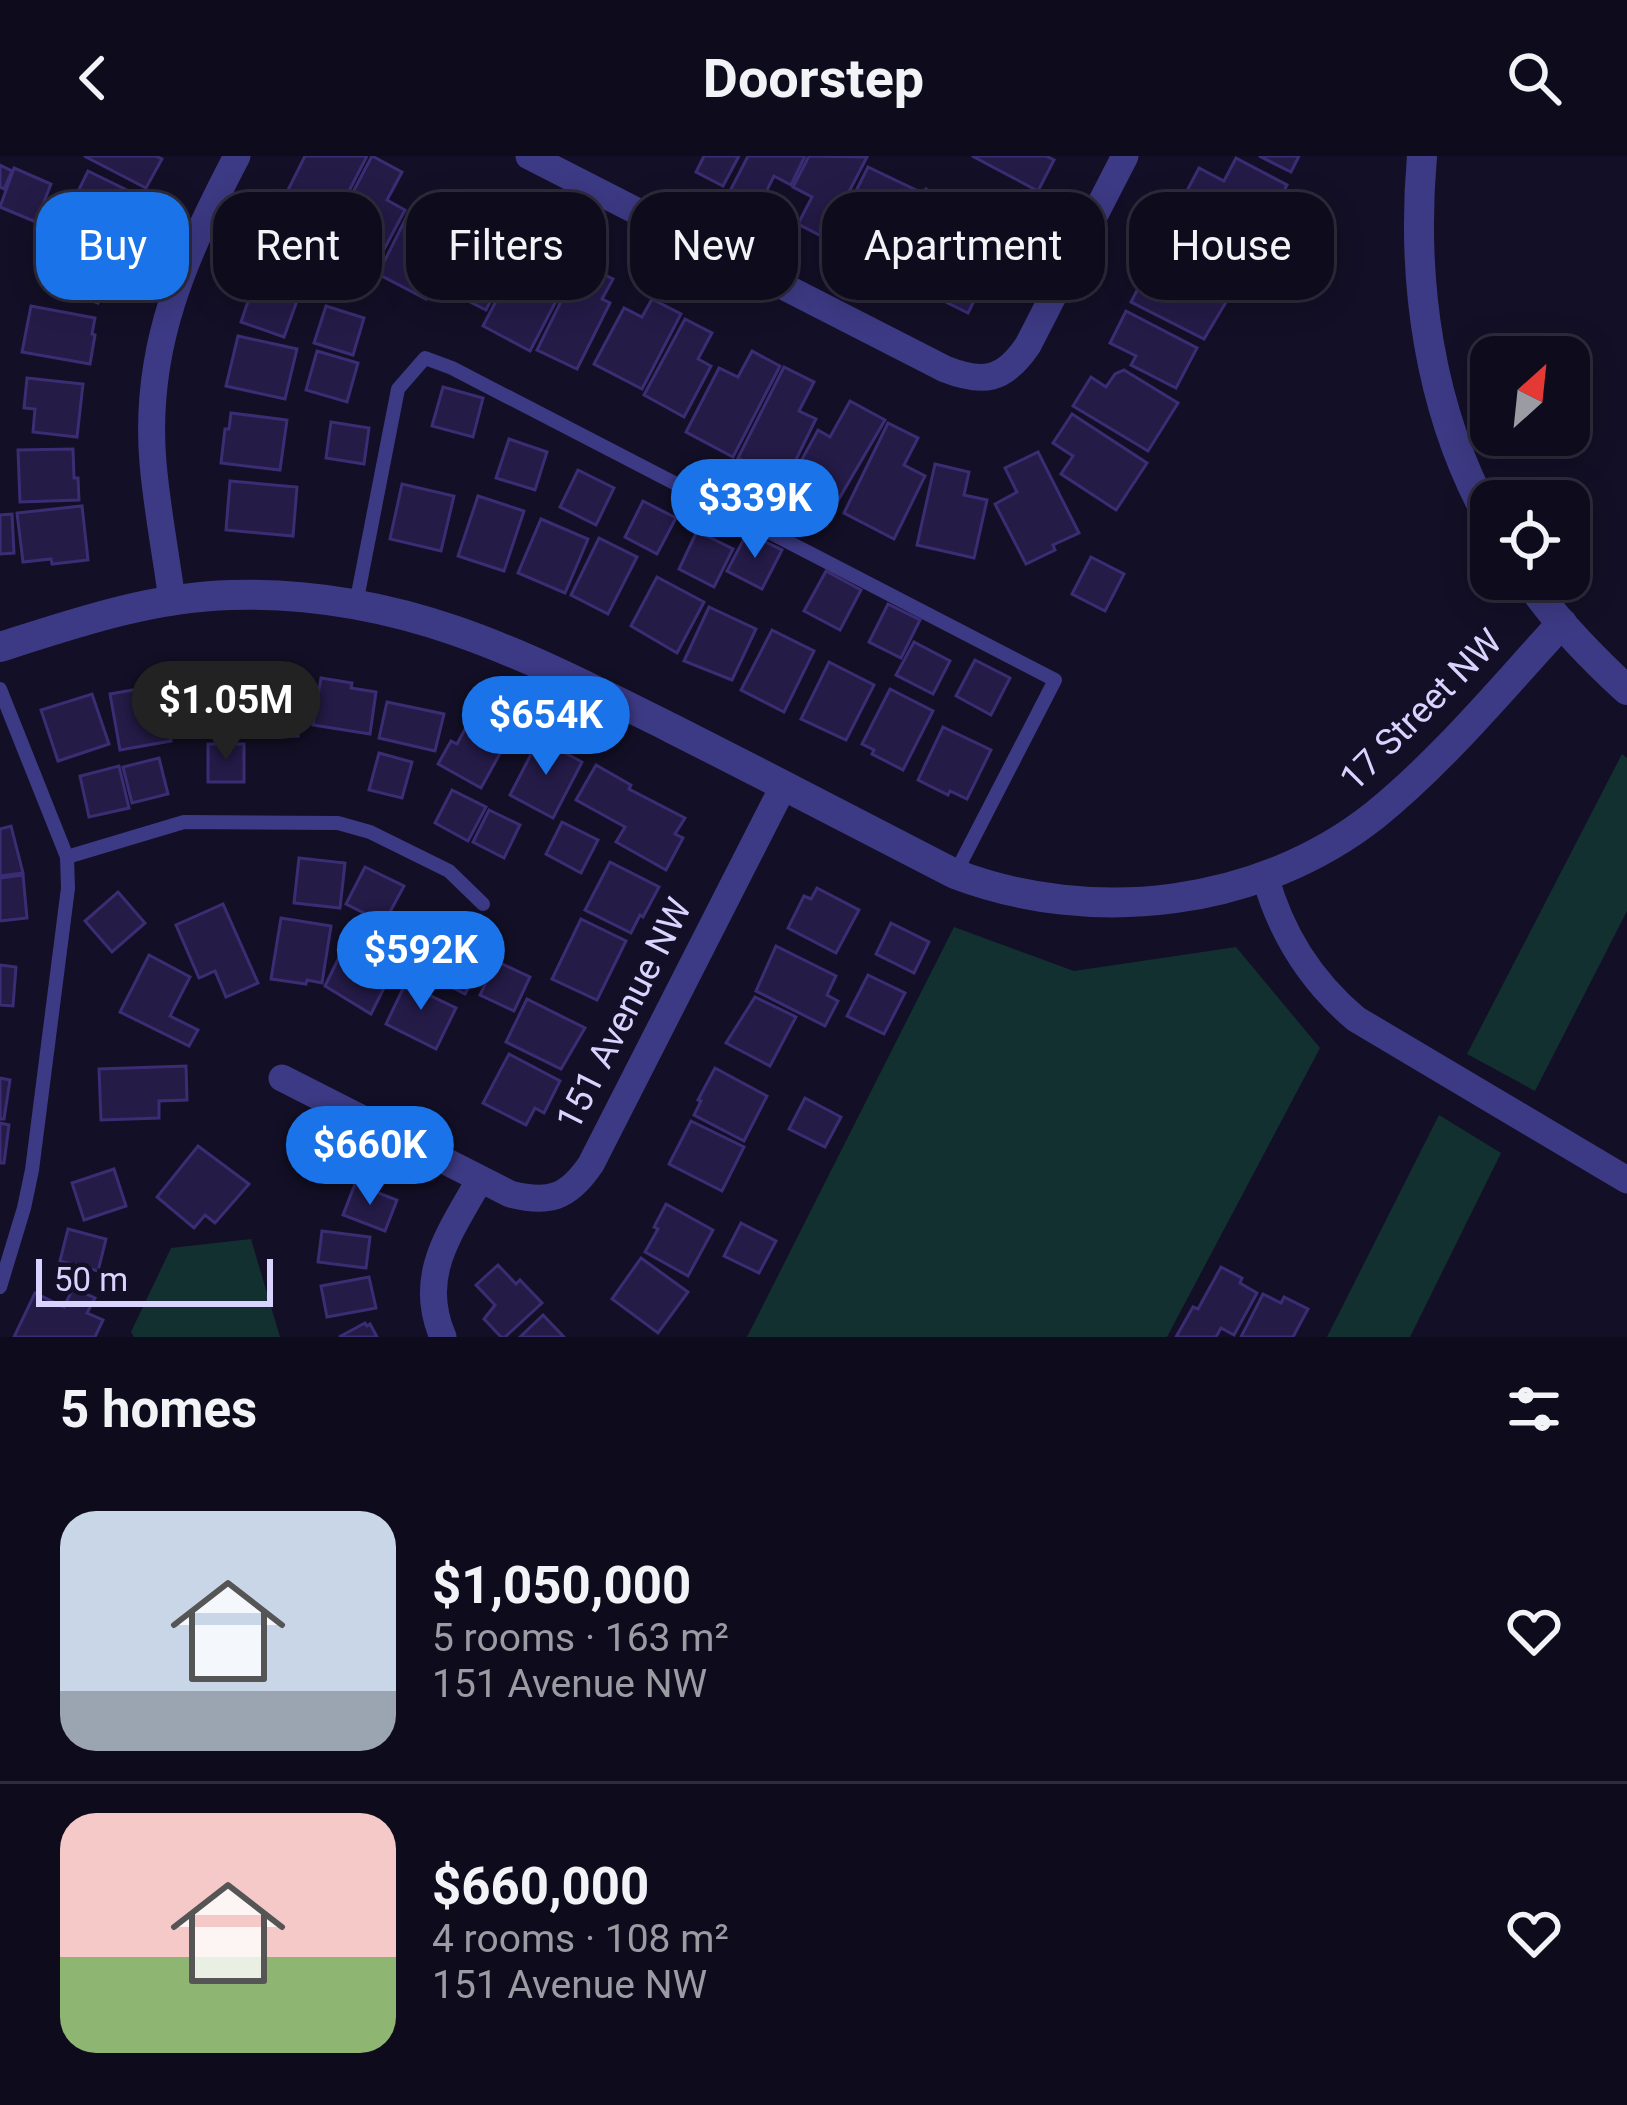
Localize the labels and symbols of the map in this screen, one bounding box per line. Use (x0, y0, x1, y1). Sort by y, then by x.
north arrow (1470, 336, 1590, 456)
pin: $339K (671, 459, 839, 561)
street label: 17 Street NW (1332, 621, 1510, 799)
pin: $1.05M (128, 661, 324, 763)
pin: $654K (462, 676, 630, 778)
street label: 151 Avenue NW (548, 891, 700, 1137)
pin: $592K (337, 911, 505, 1013)
pin: $660K (286, 1106, 454, 1208)
scale bar (36, 1253, 273, 1306)

